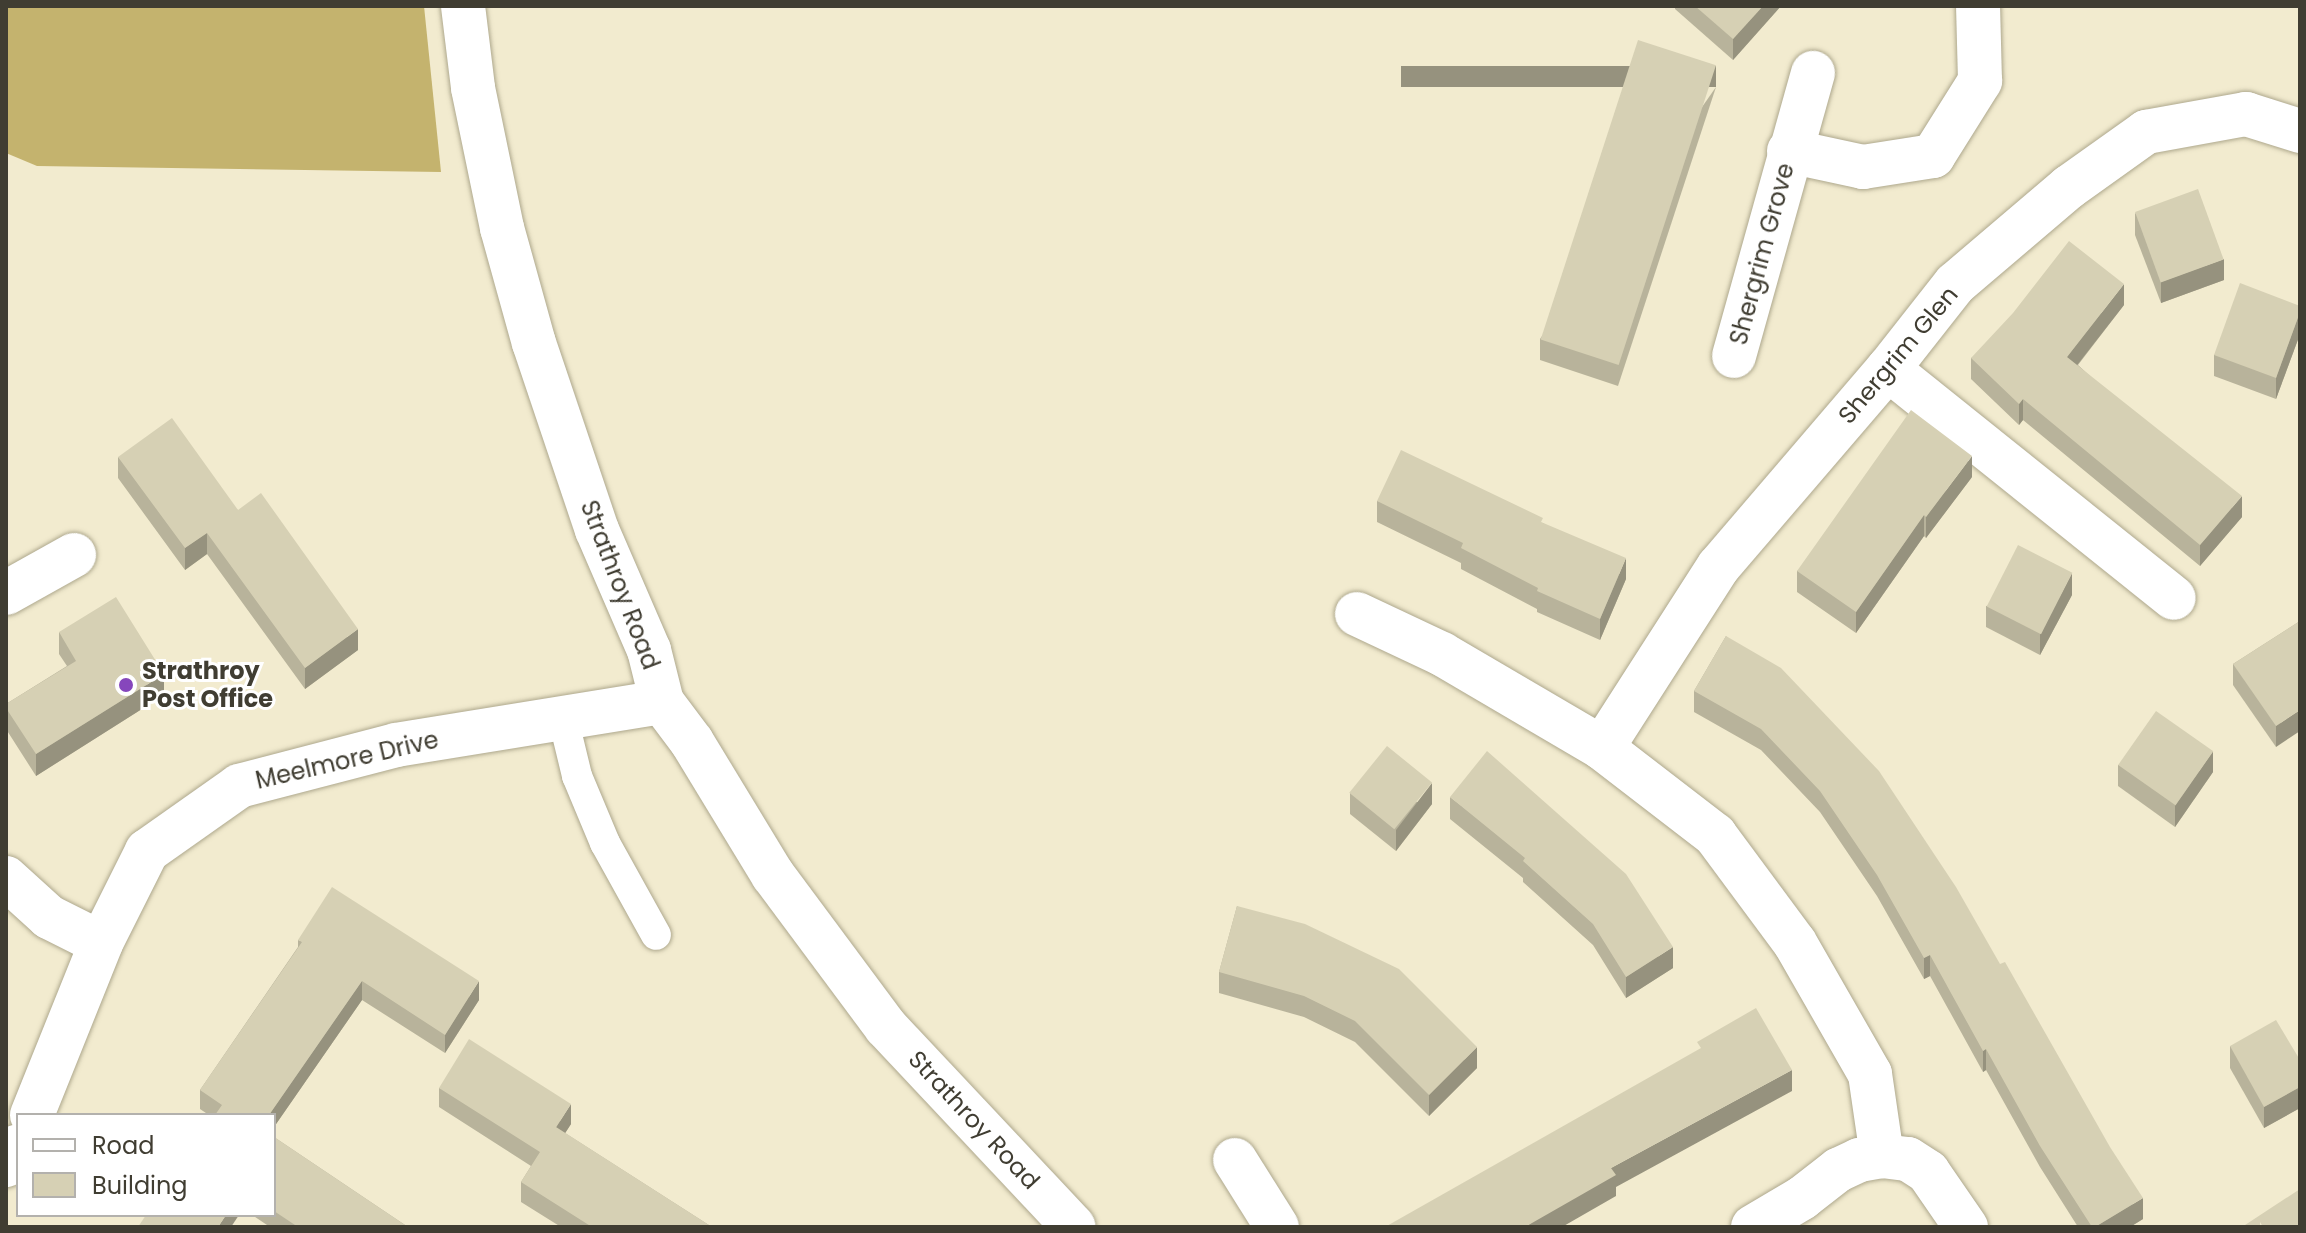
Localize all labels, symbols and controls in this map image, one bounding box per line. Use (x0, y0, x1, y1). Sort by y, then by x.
street label: Shergrim Grove (1724, 160, 1800, 348)
street label: Shergrim Glen (1832, 281, 1964, 429)
street label: Strathroy Road (575, 496, 665, 674)
place label: Strathroy Post Office (142, 657, 273, 713)
marker: Strathroy Post Office (117, 676, 135, 694)
street label: Meelmore Drive (253, 725, 441, 795)
street label: Strathroy Road (903, 1045, 1045, 1195)
legend (16, 1113, 276, 1217)
text: Road (92, 1129, 154, 1162)
text: Building (92, 1169, 188, 1202)

